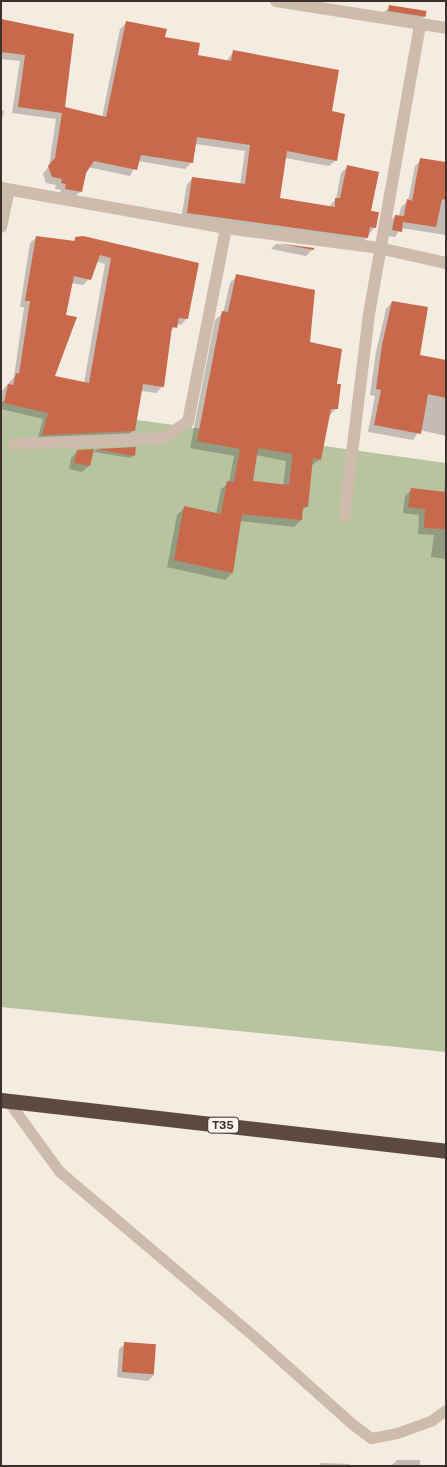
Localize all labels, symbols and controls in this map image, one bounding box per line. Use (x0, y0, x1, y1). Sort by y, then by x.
road number: T35 (207, 1116, 239, 1134)

